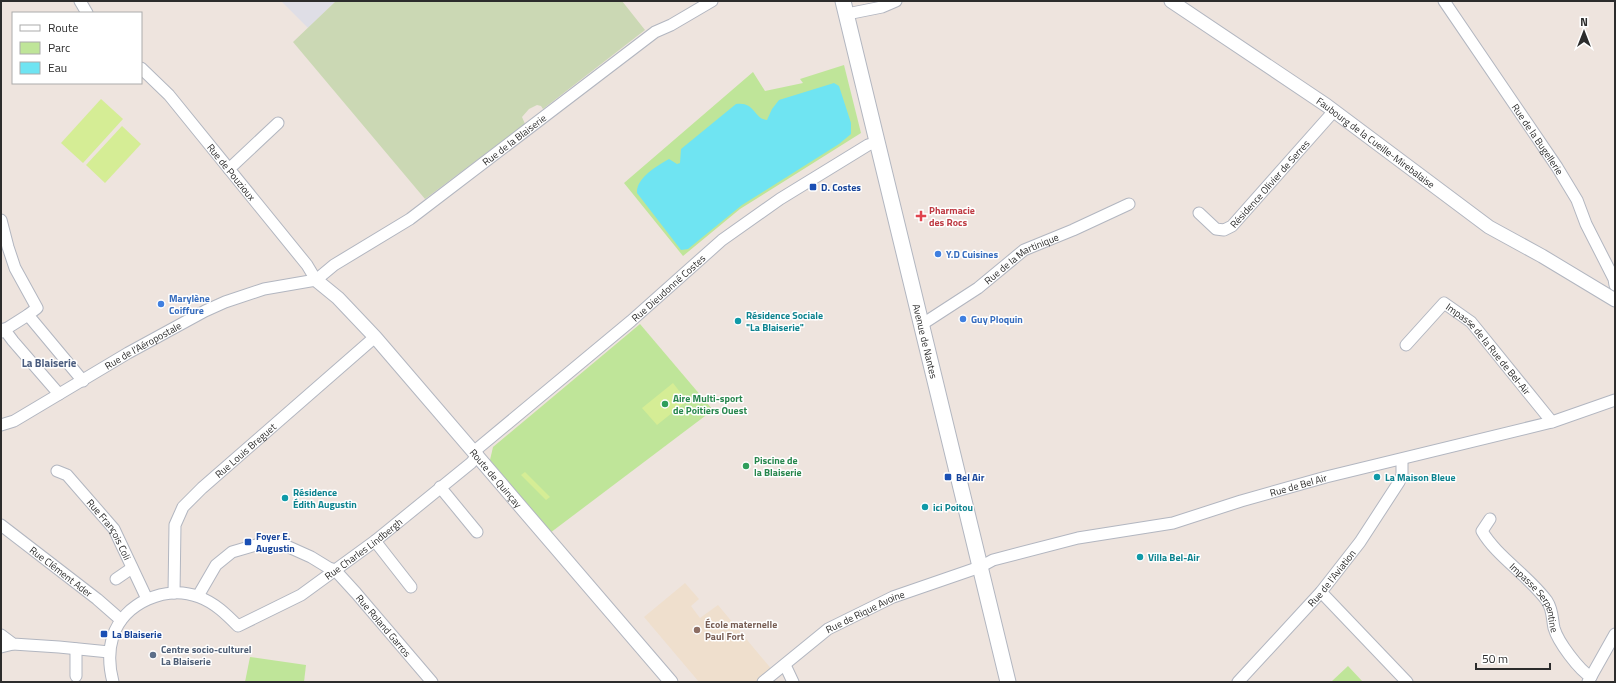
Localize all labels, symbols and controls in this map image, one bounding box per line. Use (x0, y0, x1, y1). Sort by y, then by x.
legend (12, 12, 142, 84)
north arrow (1564, 12, 1604, 52)
text: N (1580, 14, 1588, 30)
text: Route (48, 18, 78, 37)
text: Parc (48, 38, 70, 57)
text: Eau (48, 58, 67, 77)
street label: Faubourg de la Cueille-Mirebalaise (1313, 94, 1438, 192)
street label: Rue de la Bugellerie (1508, 101, 1567, 178)
street label: Rue de la Blaiserie (479, 111, 549, 169)
street label: Résidence Olivier de Serres (1227, 136, 1314, 231)
street label: Rue de Pouzioux (203, 140, 259, 204)
place label: D. Costes (821, 180, 861, 195)
marker: D. Costes (808, 182, 818, 192)
place label: Pharmacie des Rocs (929, 203, 975, 230)
marker: Pharmacie des Rocs (916, 211, 926, 221)
street label: Rue de la Martinique (981, 230, 1061, 288)
place label: Y.D Cuisines (946, 247, 998, 262)
marker: Y.D Cuisines (933, 249, 943, 259)
street label: Rue Dieudonné Costes (628, 251, 709, 325)
place label: Marylène Coiffure (169, 291, 210, 318)
marker: Marylène Coiffure (156, 299, 166, 309)
street label: Impasse de la Rue de Bel-Air (1443, 300, 1534, 399)
street label: Avenue de Nantes (909, 302, 941, 381)
place label: Résidence Sociale "La Blaiserie" (746, 308, 823, 335)
place label: Guy Ploquin (971, 312, 1023, 327)
marker: Guy Ploquin (958, 314, 968, 324)
marker: Résidence Sociale "La Blaiserie" (733, 316, 743, 326)
street label: Rue de l'Aéropostale (102, 318, 184, 373)
district label: La Blaiserie (22, 355, 77, 371)
place label: Aire Multi-sport de Poitiers Ouest (673, 391, 747, 418)
marker: Aire Multi-sport de Poitiers Ouest (660, 399, 670, 409)
street label: Rue Louis Breguet (212, 419, 280, 481)
street label: Route de Quinçay (466, 445, 525, 511)
place label: Piscine de la Blaiserie (754, 453, 802, 480)
marker: Piscine de la Blaiserie (741, 461, 751, 471)
place label: Bel Air (956, 470, 985, 485)
street label: Rue de Bel Air (1268, 470, 1329, 501)
place label: La Maison Bleue (1385, 470, 1456, 485)
marker: Bel Air (943, 472, 953, 482)
marker: La Maison Bleue (1372, 472, 1382, 482)
place label: Résidence Édith Augustin (293, 485, 357, 512)
marker: Résidence Édith Augustin (280, 493, 290, 503)
street label: Rue François Coli (83, 496, 135, 563)
place label: ici Poitou (933, 500, 973, 515)
marker: ici Poitou (920, 502, 930, 512)
street label: Rue Charles Lindbergh (322, 515, 406, 583)
place label: Foyer E. Augustin (256, 529, 295, 556)
marker: Foyer E. Augustin (243, 537, 253, 547)
street label: Rue Clément Ader (26, 543, 96, 601)
street label: Rue de l'Aviation (1304, 546, 1359, 610)
place label: Villa Bel-Air (1148, 550, 1200, 565)
marker: Villa Bel-Air (1135, 552, 1145, 562)
street label: Impasse Serpentine (1506, 559, 1562, 635)
street label: Rue de Rique Avoine (823, 587, 907, 637)
street label: Rue Roland Garros (352, 591, 415, 661)
place label: École maternelle Paul Fort (705, 617, 777, 644)
marker: École maternelle Paul Fort (692, 625, 702, 635)
place label: La Blaiserie (112, 627, 162, 642)
marker: La Blaiserie (99, 629, 109, 639)
place label: Centre socio-culturel La Blaiserie (161, 642, 252, 669)
scale bar (1476, 645, 1550, 671)
text: 50 m (1482, 649, 1508, 668)
marker: Centre socio-culturel La Blaiserie (148, 650, 158, 660)

